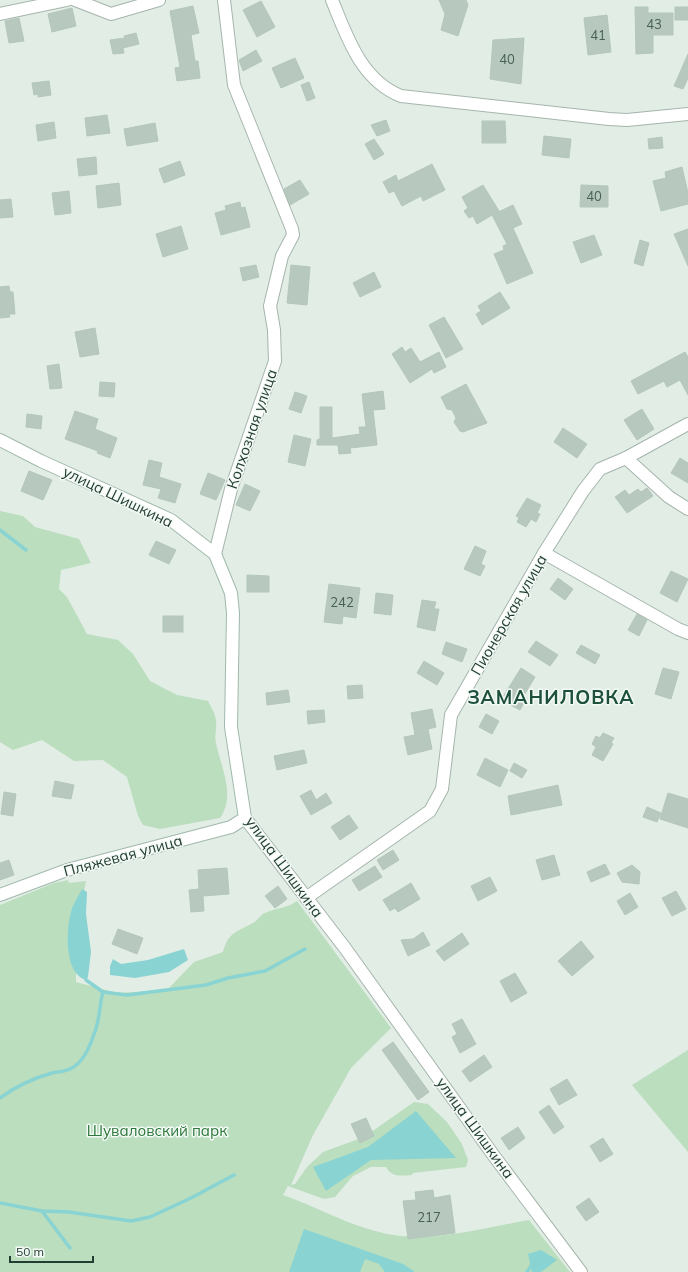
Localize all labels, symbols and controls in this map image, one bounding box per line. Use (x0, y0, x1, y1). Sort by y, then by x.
house number: 43 (646, 16, 662, 32)
house number: 41 (590, 27, 606, 43)
house number: 40 (499, 51, 515, 67)
house number: 40 (586, 188, 602, 204)
street label: Колхозная улица (222, 366, 281, 491)
street label: улица Шишкина (60, 462, 176, 531)
street label: Пионерская улица (466, 551, 551, 678)
house number: 242 (330, 594, 354, 610)
district label: ЗАМАНИЛОВКА (468, 685, 634, 709)
street label: улица Шишкина (241, 813, 327, 921)
street label: Пляжевая улица (61, 831, 184, 881)
street label: улица Шишкина (432, 1074, 518, 1182)
park label: Шуваловский парк (87, 1121, 228, 1140)
house number: 217 (417, 1209, 441, 1225)
scale bar (10, 1238, 93, 1264)
text: 50 m (16, 1244, 44, 1259)

